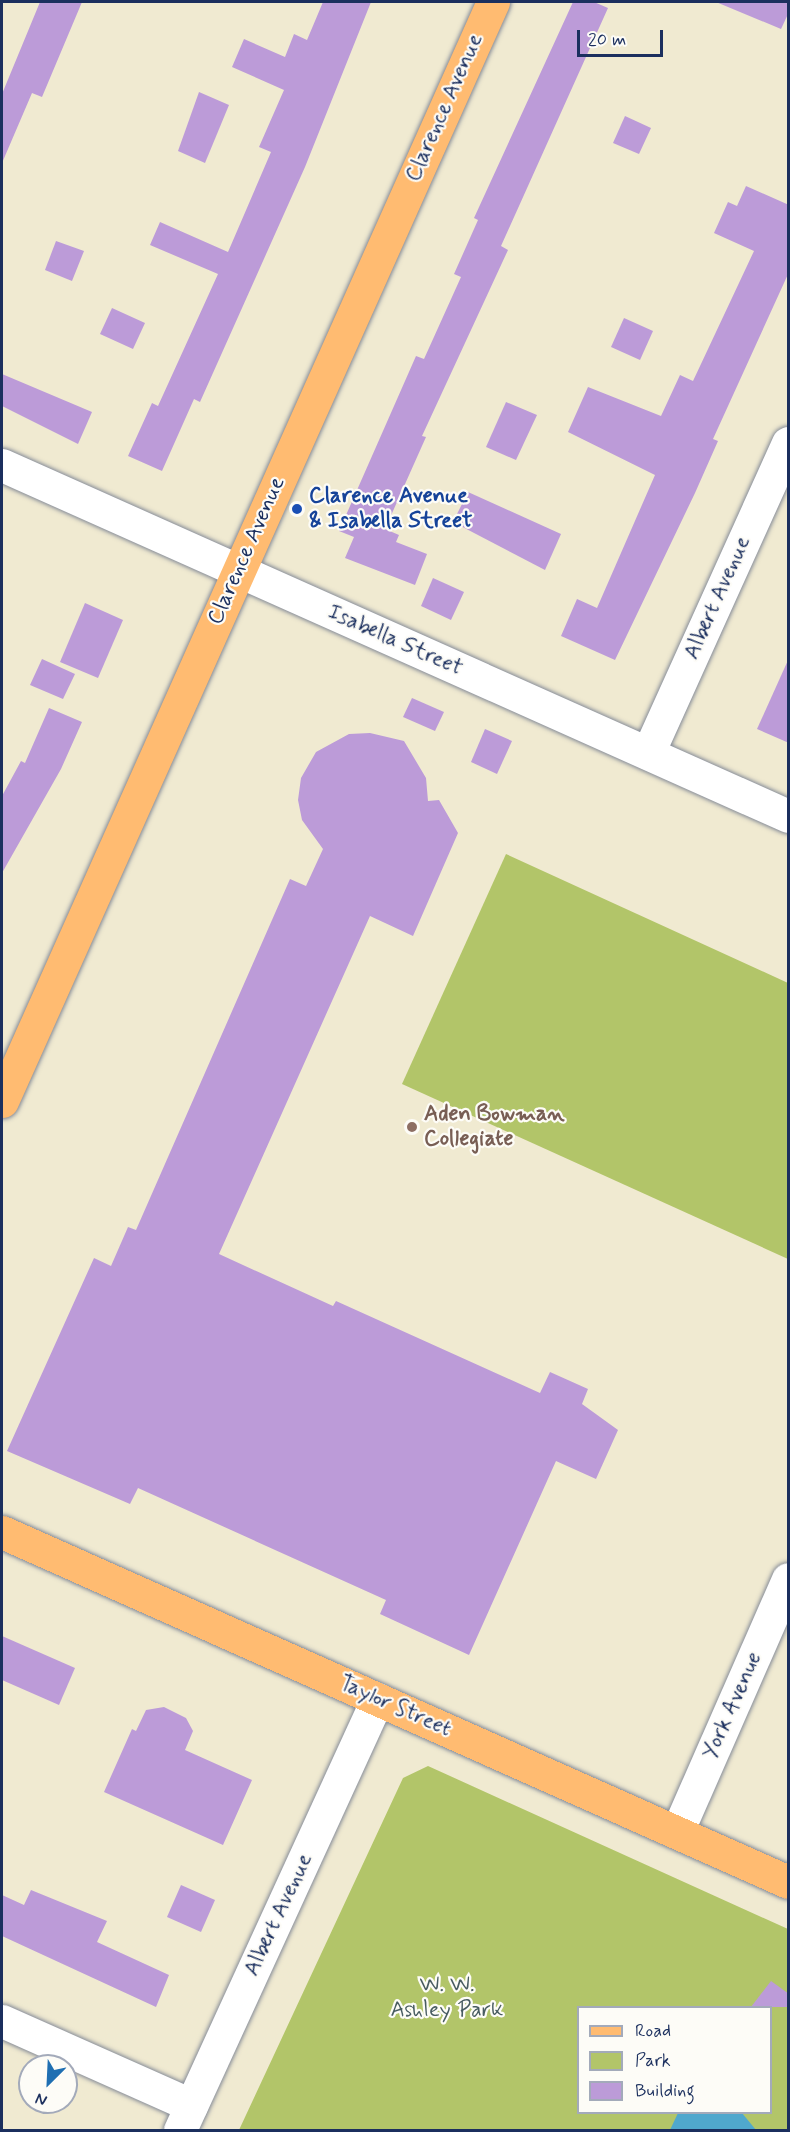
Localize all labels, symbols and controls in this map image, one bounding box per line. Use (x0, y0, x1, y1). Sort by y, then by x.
scale bar (580, 18, 666, 56)
text: 20 m (588, 28, 626, 52)
street label: Clarence Avenue (401, 30, 489, 186)
street label: Clarence Avenue (203, 473, 291, 629)
place label: Clarence Avenue & Isabella Street (309, 483, 471, 534)
marker: Clarence Avenue & Isabella Street (290, 502, 304, 516)
street label: Albert Avenue (679, 532, 757, 664)
street label: Isabella Street (324, 600, 466, 682)
place label: Aden Bowman Collegiate (424, 1101, 560, 1152)
marker: Aden Bowman Collegiate (405, 1120, 419, 1134)
street label: York Avenue (697, 1647, 769, 1765)
street label: Taylor Street (333, 1670, 457, 1744)
street label: Albert Avenue (239, 1849, 319, 1981)
park label: W. W. Ashley Park (392, 1972, 502, 2024)
legend (577, 2006, 772, 2114)
text: Road (635, 2019, 671, 2043)
text: Park (635, 2049, 671, 2073)
north arrow (18, 2054, 78, 2114)
text: Building (635, 2079, 695, 2103)
text: N (32, 2087, 50, 2111)

